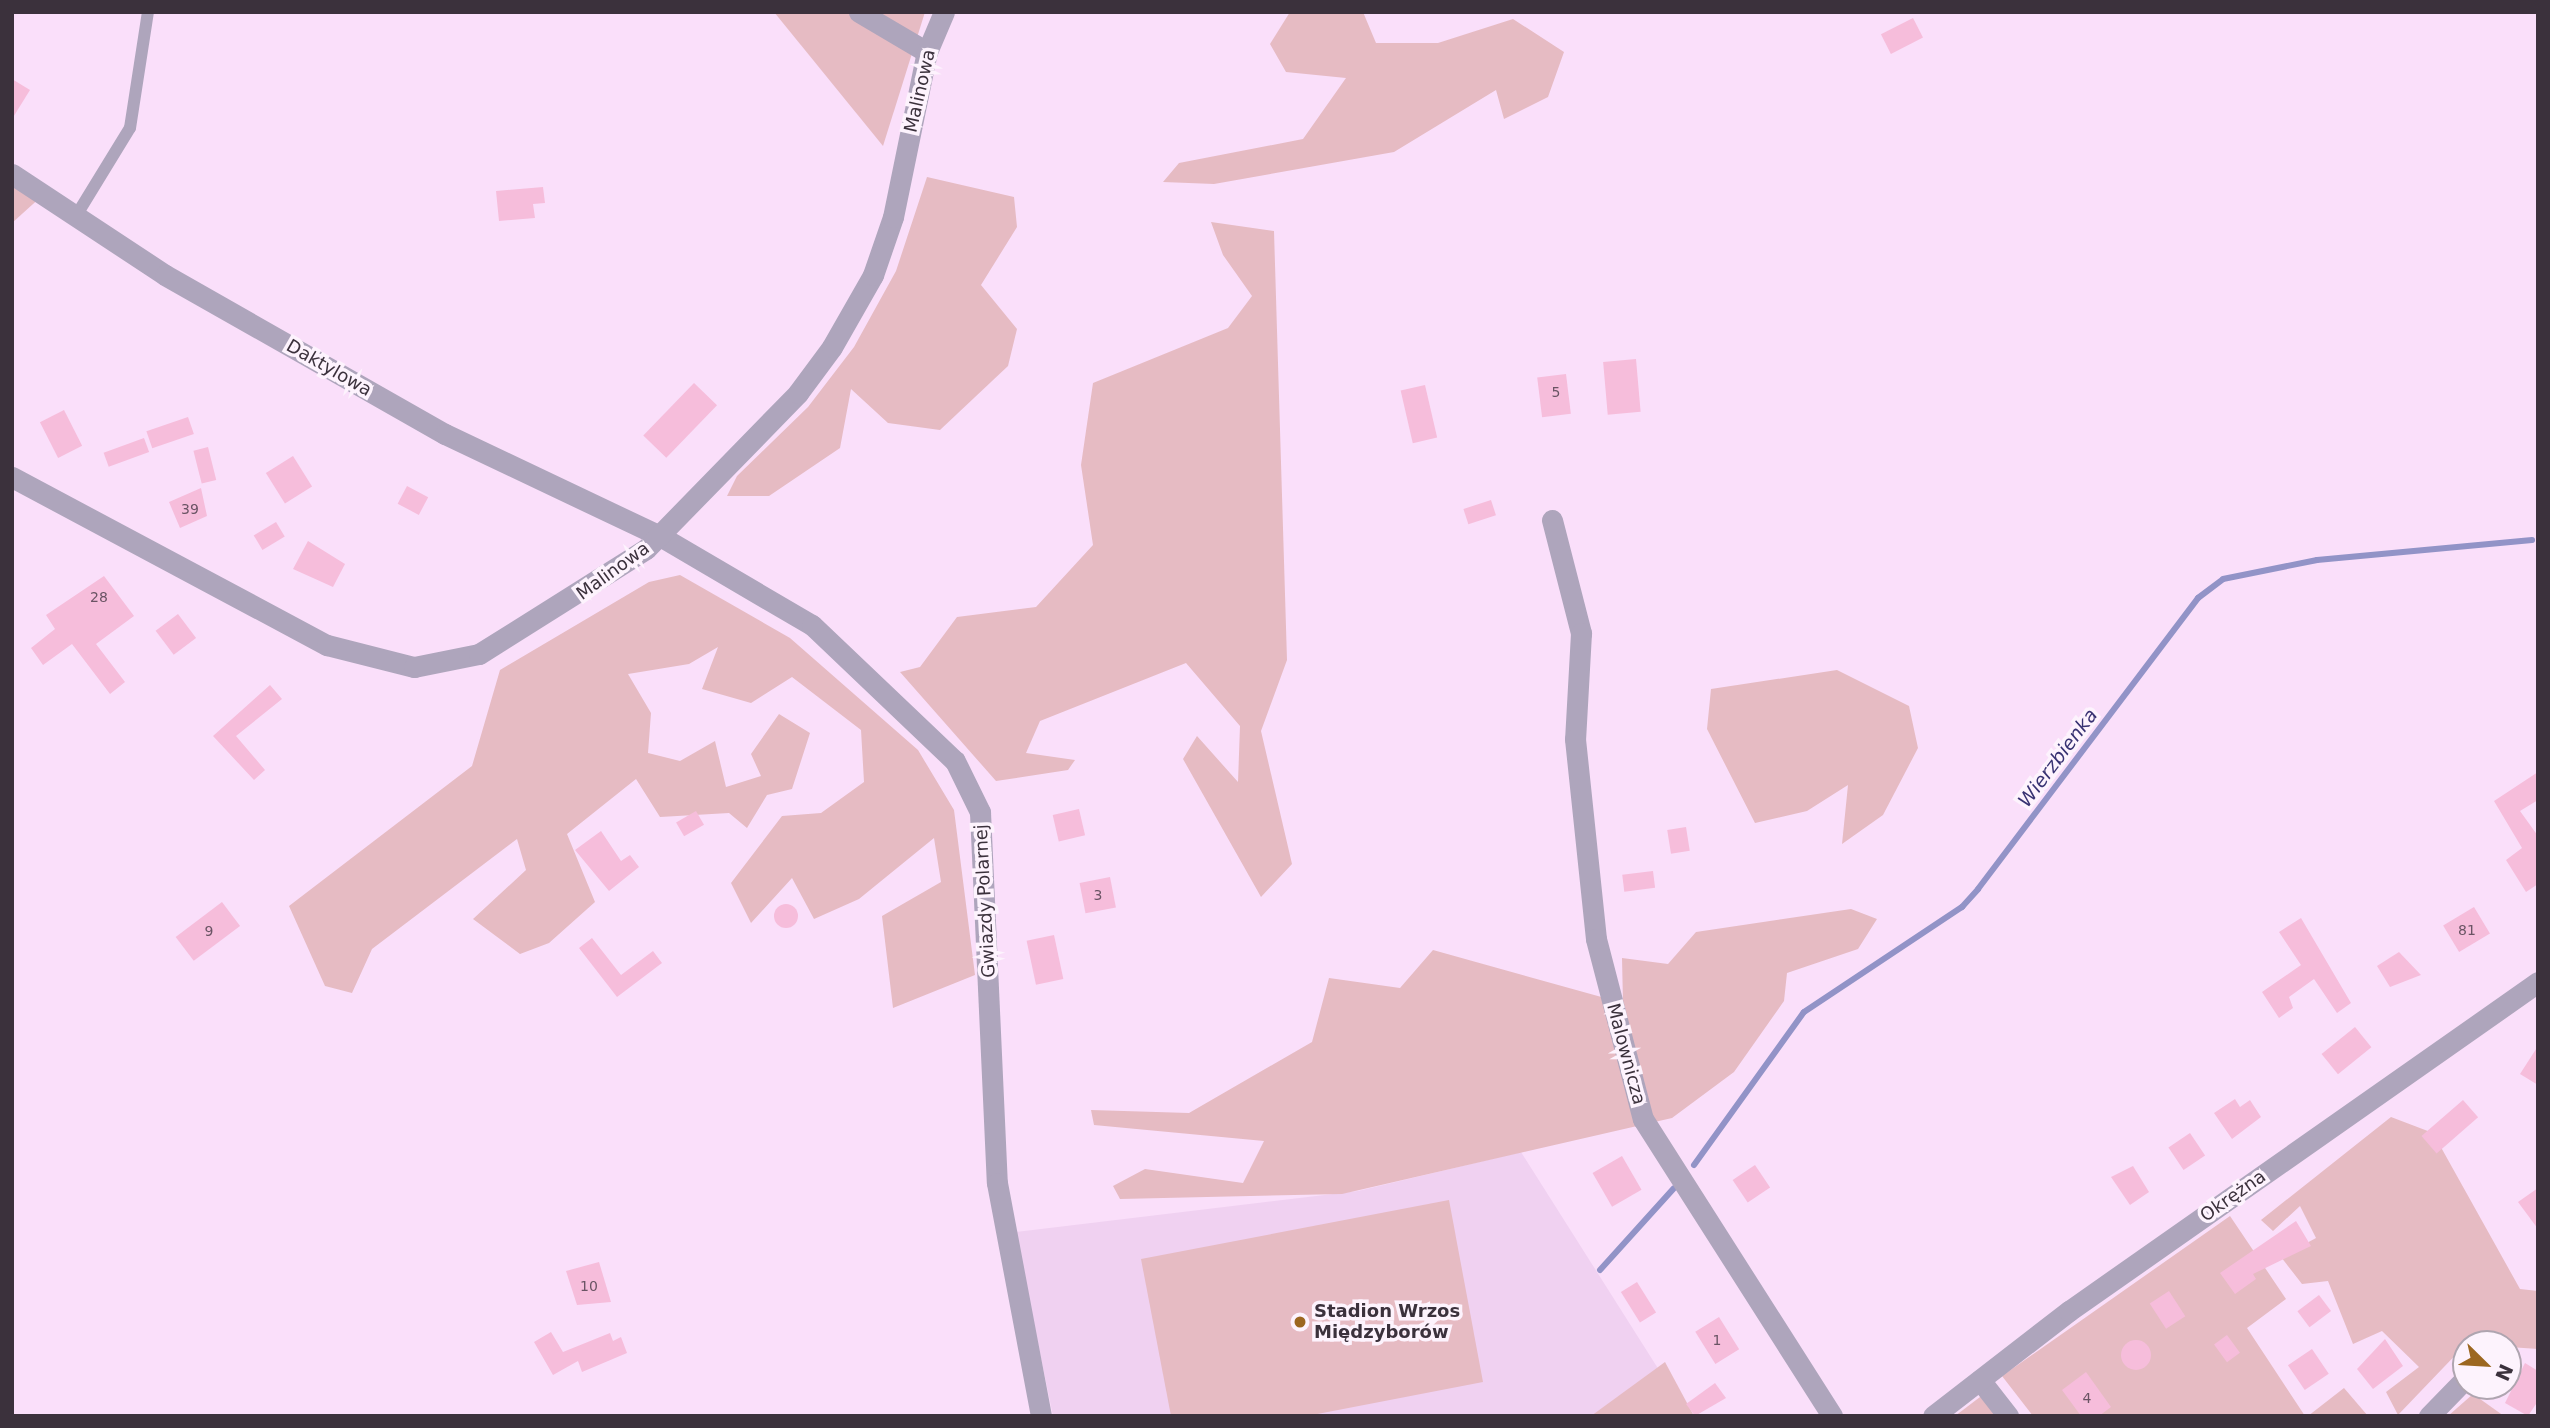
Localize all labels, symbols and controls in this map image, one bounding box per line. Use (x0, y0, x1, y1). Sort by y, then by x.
street label: Malinowa (900, 47, 940, 135)
street label: Daktylowa (283, 335, 375, 401)
house number: 5 (1552, 384, 1560, 400)
house number: 39 (181, 501, 199, 517)
street label: Malinowa (572, 537, 654, 605)
house number: 28 (90, 589, 108, 605)
water label: Wierzbienka (2014, 704, 2102, 812)
street label: Gwiazdy Polarnej (970, 824, 1000, 978)
house number: 3 (1094, 887, 1102, 903)
house number: 81 (2458, 922, 2476, 938)
house number: 9 (205, 923, 213, 939)
street label: Malownicza (1602, 1001, 1650, 1107)
street label: Okrężna (2196, 1166, 2270, 1226)
house number: 10 (580, 1278, 598, 1294)
place label: Stadion Wrzos Międzyborów (1314, 1301, 1460, 1344)
marker: Stadion Wrzos Międzyborów (1292, 1314, 1308, 1330)
north arrow (2452, 1330, 2522, 1400)
house number: 1 (1713, 1332, 1721, 1348)
text: N (2491, 1361, 2518, 1384)
house number: 4 (2083, 1390, 2091, 1406)

